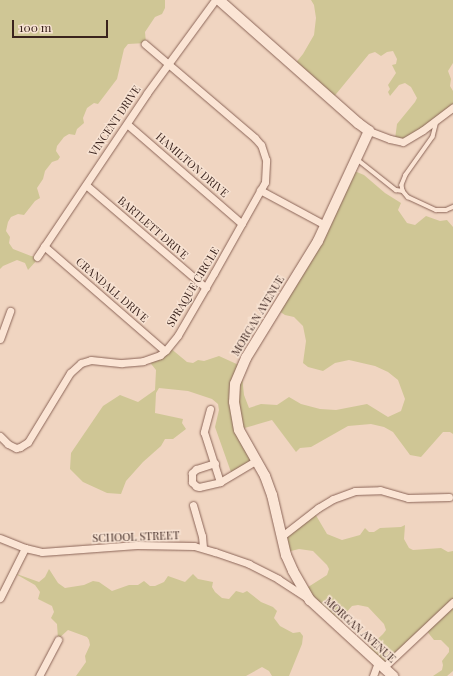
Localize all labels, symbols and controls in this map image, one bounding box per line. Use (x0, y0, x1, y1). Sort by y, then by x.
scale bar (14, 12, 110, 38)
text: 100 m (19, 19, 51, 35)
street label: VINCENT DRIVE (87, 83, 143, 159)
street label: HAMILTON DRIVE (153, 130, 231, 200)
street label: BARTLETT DRIVE (115, 194, 191, 262)
street label: SPRAQUE CIRCLE (164, 245, 222, 329)
street label: CRANDALL DRIVE (73, 255, 151, 325)
street label: MORGAN AVENUE (229, 273, 287, 359)
street label: SCHOOL STREET (92, 529, 180, 545)
street label: MORGAN AVENUE (322, 594, 398, 666)

